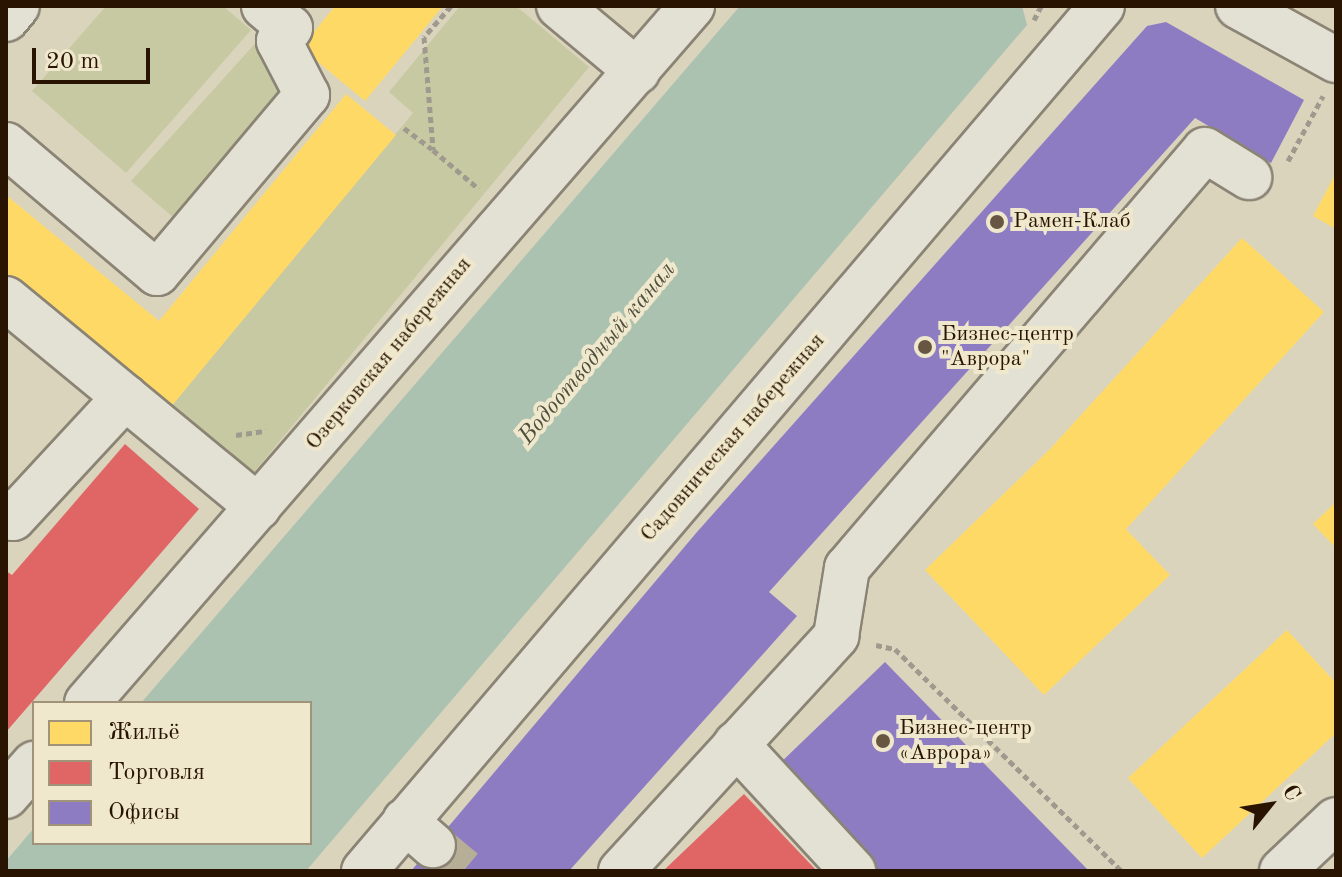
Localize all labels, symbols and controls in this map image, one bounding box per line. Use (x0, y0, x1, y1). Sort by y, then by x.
scale bar (36, 32, 154, 82)
text: 20 m (46, 50, 100, 74)
place label: Рамен-Клаб (1013, 209, 1131, 235)
marker: Рамен-Клаб (988, 213, 1006, 231)
street label: Озерковская набережная (301, 252, 477, 456)
water label: Водоотводный канал (513, 257, 683, 451)
place label: Бизнес-центр "Аврора" (941, 321, 1074, 372)
street label: Садовническая набережная (635, 328, 831, 548)
marker: Бизнес-центр "Аврора" (916, 338, 934, 356)
legend (32, 701, 312, 845)
place label: Бизнес-центр «Аврора» (899, 715, 1032, 766)
text: Жильё (108, 721, 179, 745)
marker: Бизнес-центр «Аврора» (874, 732, 892, 750)
text: Торговля (108, 761, 205, 785)
north arrow (1230, 765, 1310, 845)
text: С (1278, 781, 1304, 805)
text: Офисы (108, 801, 180, 825)

